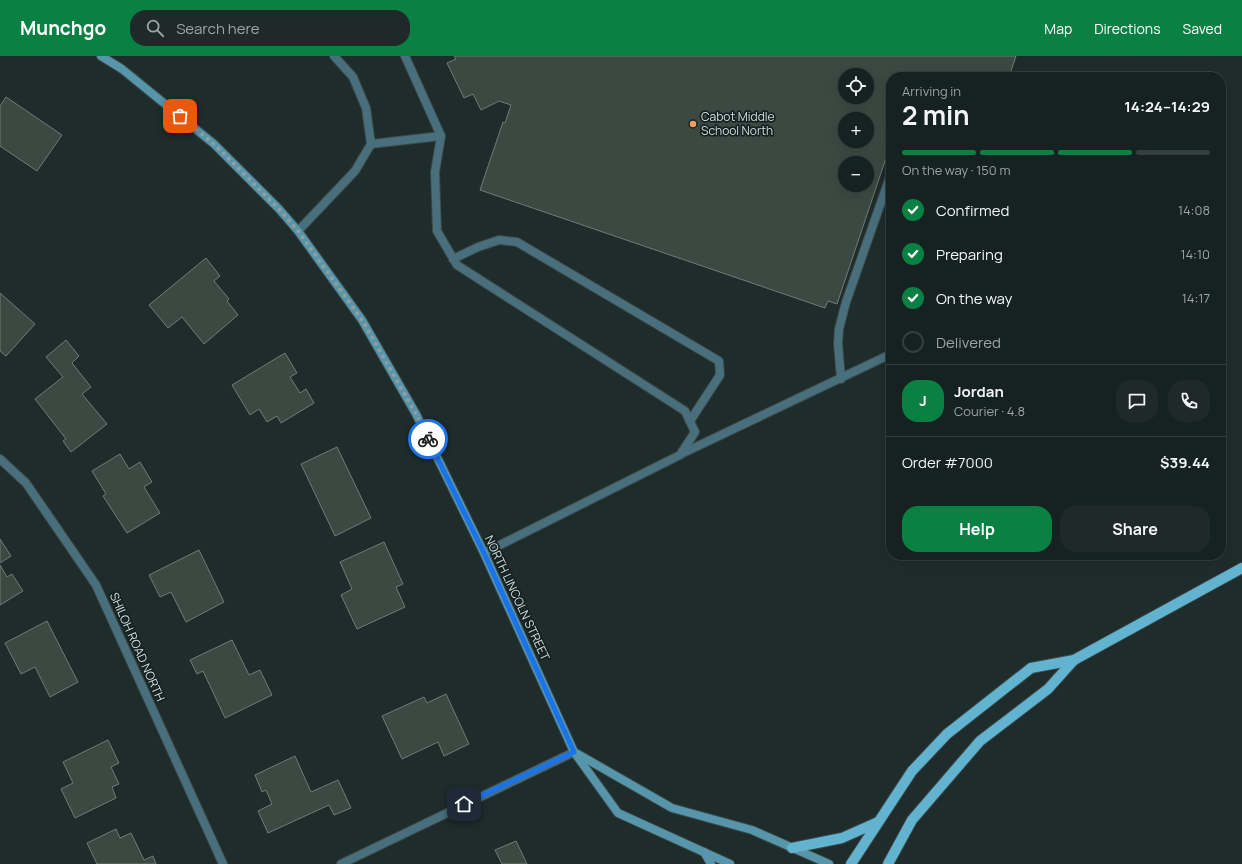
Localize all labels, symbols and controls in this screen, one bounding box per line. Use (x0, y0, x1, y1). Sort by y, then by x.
search box (130, 10, 410, 46)
text: Munchgo (20, 15, 106, 41)
icon: search (144, 17, 166, 39)
text: Search here (176, 18, 260, 39)
text: Map (1044, 19, 1072, 38)
text: Directions (1094, 19, 1161, 38)
text: Saved (1183, 19, 1222, 38)
map controls (838, 68, 874, 192)
button: locate (838, 68, 874, 104)
text: Arriving in (902, 82, 961, 100)
text: 14:24–14:29 (1124, 96, 1210, 117)
text: 2 min (902, 97, 970, 133)
pin (163, 99, 197, 133)
icon: bag (169, 105, 191, 127)
place label: Cabot Middle School North (701, 108, 775, 139)
button: + (838, 112, 874, 148)
marker: Cabot Middle School North (688, 119, 698, 129)
button: − (838, 156, 874, 192)
text: On the way · 150 m (902, 161, 1010, 179)
icon: check (902, 199, 924, 221)
text: Confirmed (936, 200, 1009, 221)
text: 14:08 (1178, 201, 1210, 219)
icon: check (902, 243, 924, 265)
text: Preparing (936, 244, 1003, 265)
text: 14:10 (1180, 245, 1210, 263)
icon: check (902, 287, 924, 309)
text: On the way (936, 288, 1012, 309)
text: 14:17 (1182, 289, 1210, 307)
text: Delivered (936, 332, 1001, 353)
button: chat (1116, 380, 1158, 422)
button: phone (1168, 380, 1210, 422)
text: Jordan (954, 381, 1004, 402)
text: J (919, 390, 927, 411)
text: Courier · 4.8 (954, 402, 1025, 420)
courier (408, 419, 448, 459)
icon: bike (417, 428, 439, 450)
text: Order #7000 (902, 452, 993, 473)
text: $39.44 (1160, 452, 1210, 473)
button: Help (902, 506, 1052, 552)
button: Share (1060, 506, 1210, 552)
street label: NORTH LINCOLN STREET (481, 532, 554, 664)
street label: SHILOH ROAD NORTH (106, 590, 169, 704)
pin (447, 787, 481, 821)
icon: home (453, 793, 475, 815)

